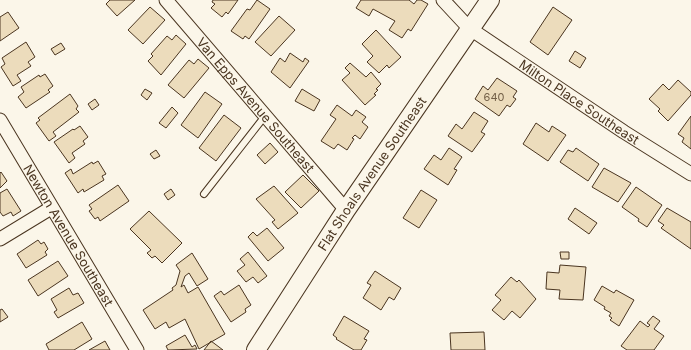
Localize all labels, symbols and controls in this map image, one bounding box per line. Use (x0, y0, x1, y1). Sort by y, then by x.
street label: Van Epps Avenue Southeast (194, 34, 318, 176)
street label: Milton Place Southeast (516, 56, 642, 148)
house number: 640 (484, 90, 504, 104)
street label: Flat Shoals Avenue Southeast (314, 94, 429, 254)
street label: Newton Avenue Southeast (20, 161, 117, 309)

